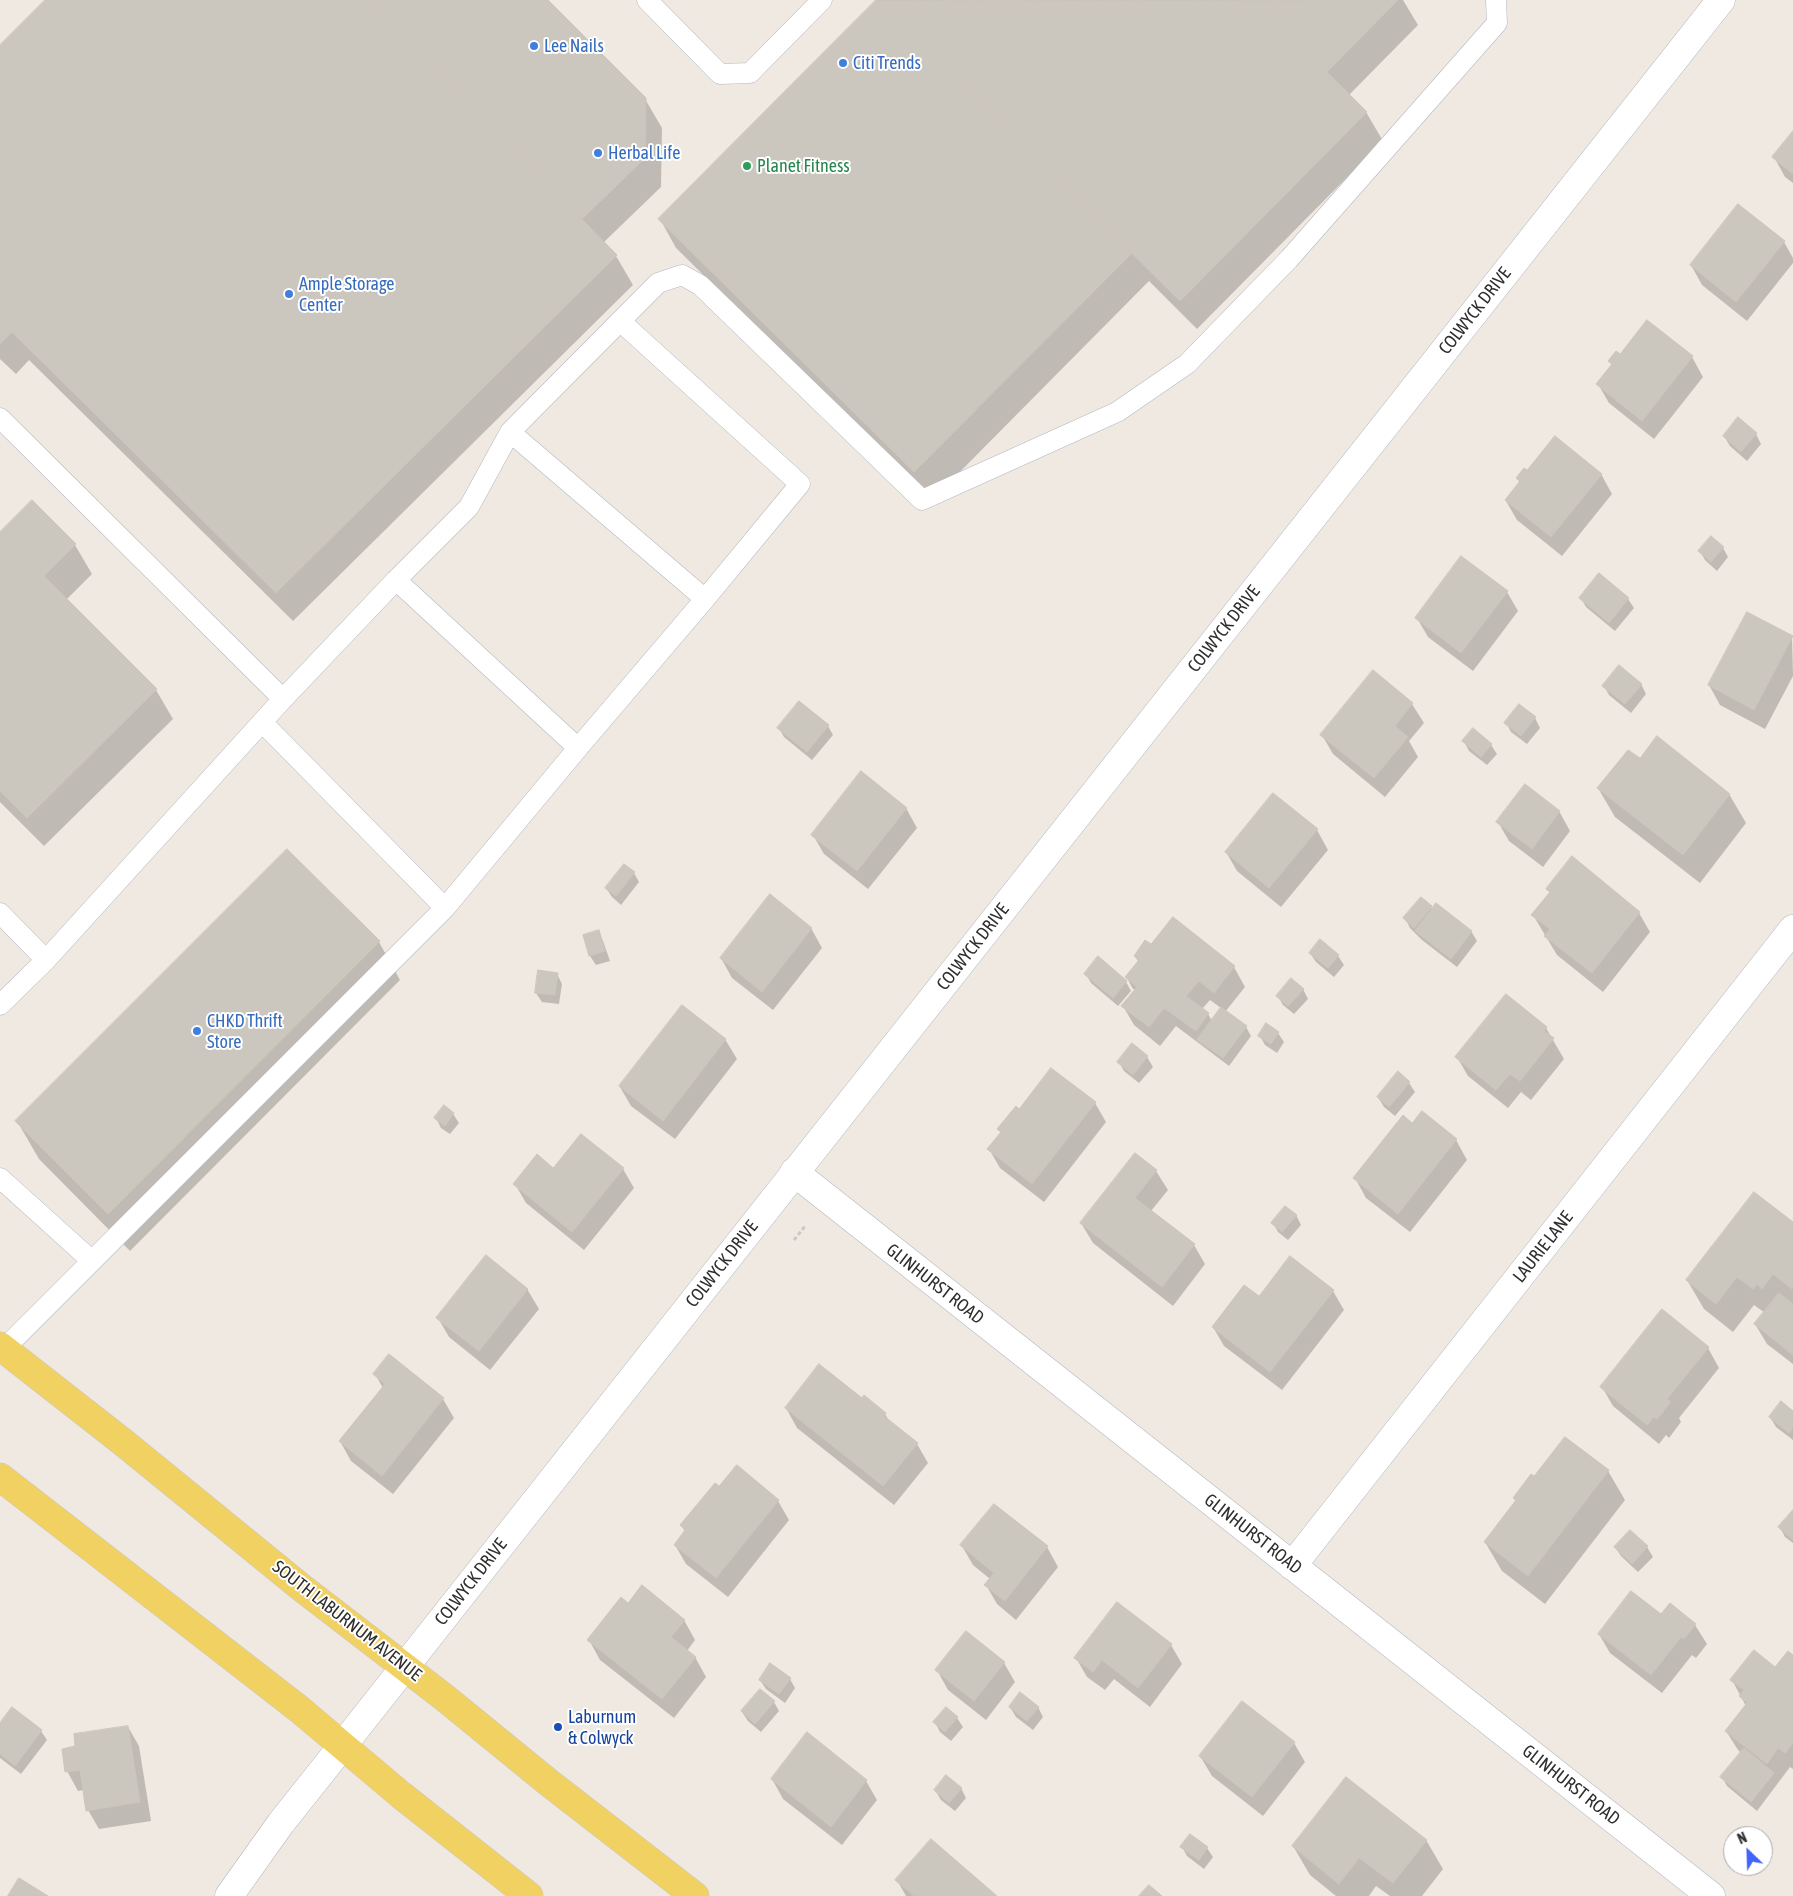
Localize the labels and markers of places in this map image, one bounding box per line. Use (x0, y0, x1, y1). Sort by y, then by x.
place label: Lee Nails (544, 35, 604, 57)
marker: Lee Nails (528, 40, 540, 52)
place label: Citi Trends (853, 52, 921, 74)
marker: Citi Trends (837, 57, 849, 69)
place label: Herbal Life (608, 142, 680, 164)
marker: Herbal Life (592, 147, 604, 159)
place label: Planet Fitness (757, 155, 850, 177)
marker: Planet Fitness (741, 160, 753, 172)
place label: Ample Storage Center (299, 273, 394, 316)
marker: Ample Storage Center (283, 288, 295, 300)
place label: CHKD Thrift Store (207, 1010, 283, 1052)
marker: CHKD Thrift Store (191, 1025, 203, 1037)
place label: Laburnum & Colwyck (568, 1706, 636, 1748)
marker: Laburnum & Colwyck (552, 1721, 564, 1733)

